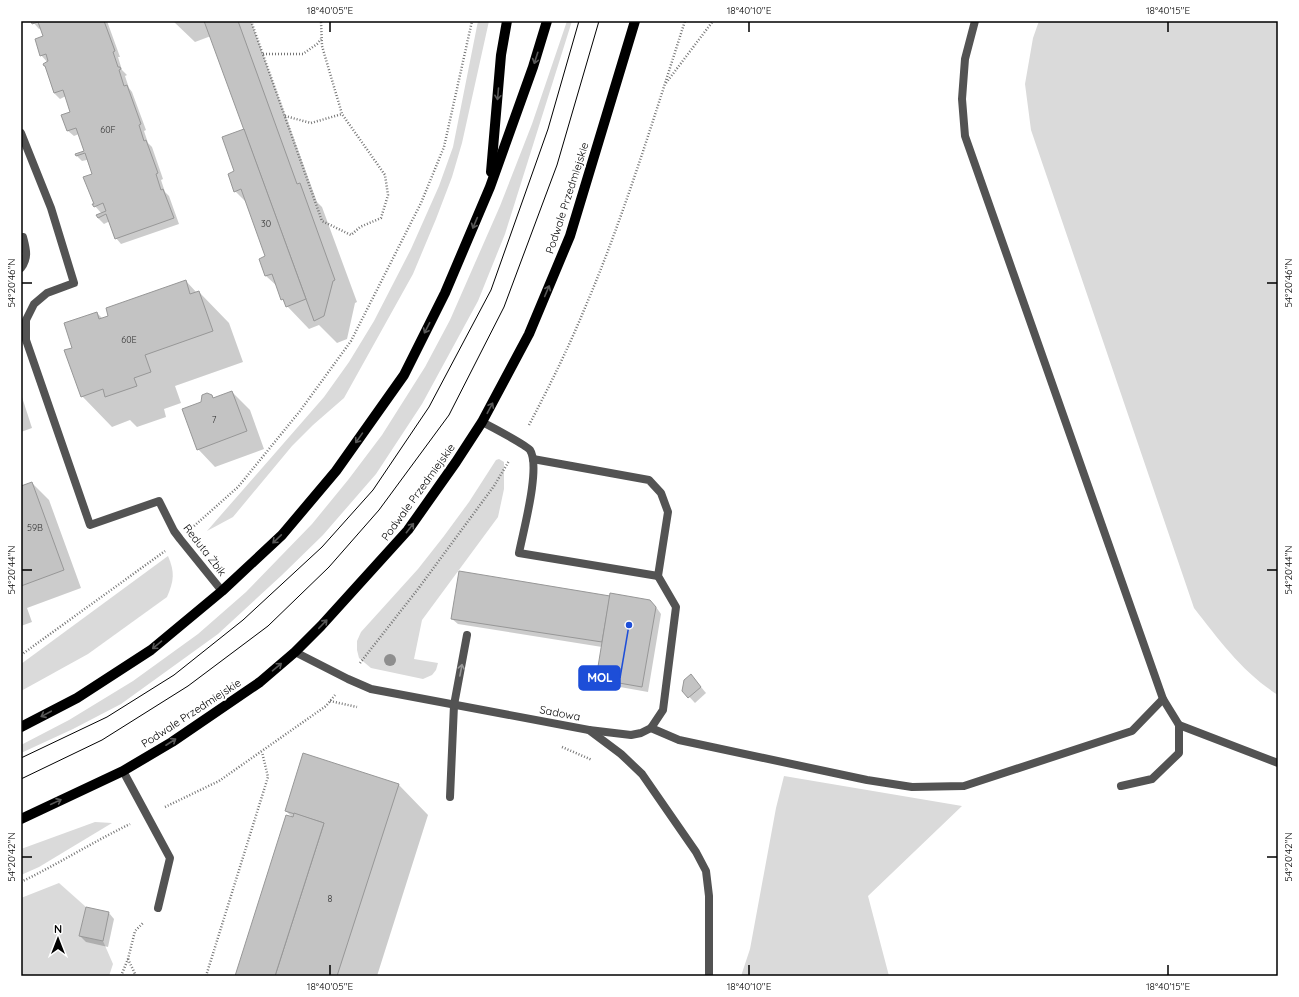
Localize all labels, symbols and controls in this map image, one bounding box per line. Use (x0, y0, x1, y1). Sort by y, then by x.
text: 18°40'05"E (307, 4, 354, 17)
text: 18°40'10"E (727, 4, 772, 17)
text: 18°40'15"E (1146, 4, 1190, 17)
one-way arrow (532, 52, 539, 65)
one-way arrow (494, 87, 502, 100)
house number: 60F (100, 124, 116, 135)
street label: Podwale Przedmiejskie (542, 140, 592, 256)
one-way arrow (470, 217, 478, 229)
house number: 30 (261, 218, 271, 229)
text: 54°20'46"N (5, 258, 18, 308)
text: 54°20'46"N (1282, 258, 1295, 308)
one-way arrow (543, 286, 551, 298)
one-way arrow (423, 322, 430, 334)
house number: 60E (121, 334, 137, 345)
one-way arrow (486, 402, 494, 414)
house number: 7 (212, 414, 217, 425)
one-way arrow (355, 433, 363, 444)
street label: Podwale Przedmiejskie (378, 441, 458, 543)
street label: Reduta Żbik (180, 521, 230, 579)
house number: 59B (27, 522, 43, 533)
one-way arrow (405, 522, 414, 533)
one-way arrow (272, 534, 282, 544)
text: 54°20'44"N (5, 545, 18, 595)
text: 54°20'44"N (1282, 545, 1295, 595)
one-way arrow (318, 619, 328, 629)
one-way arrow (151, 641, 162, 650)
one-way arrow (272, 662, 283, 671)
one-way arrow (457, 664, 465, 677)
callout: MOL (579, 666, 620, 690)
text: MOL (587, 670, 613, 685)
street label: Podwale Przedmiejskie (138, 675, 244, 751)
street label: Sadowa (538, 702, 582, 724)
one-way arrow (40, 711, 52, 718)
one-way arrow (165, 738, 176, 746)
one-way arrow (50, 798, 62, 805)
text: 54°20'42"N (5, 832, 18, 882)
text: 54°20'42"N (1282, 832, 1295, 882)
house number: 8 (328, 893, 333, 904)
north arrow (38, 919, 78, 959)
text: N (54, 922, 62, 936)
text: 18°40'05"E (307, 980, 354, 993)
text: 18°40'10"E (727, 980, 772, 993)
text: 18°40'15"E (1146, 980, 1190, 993)

